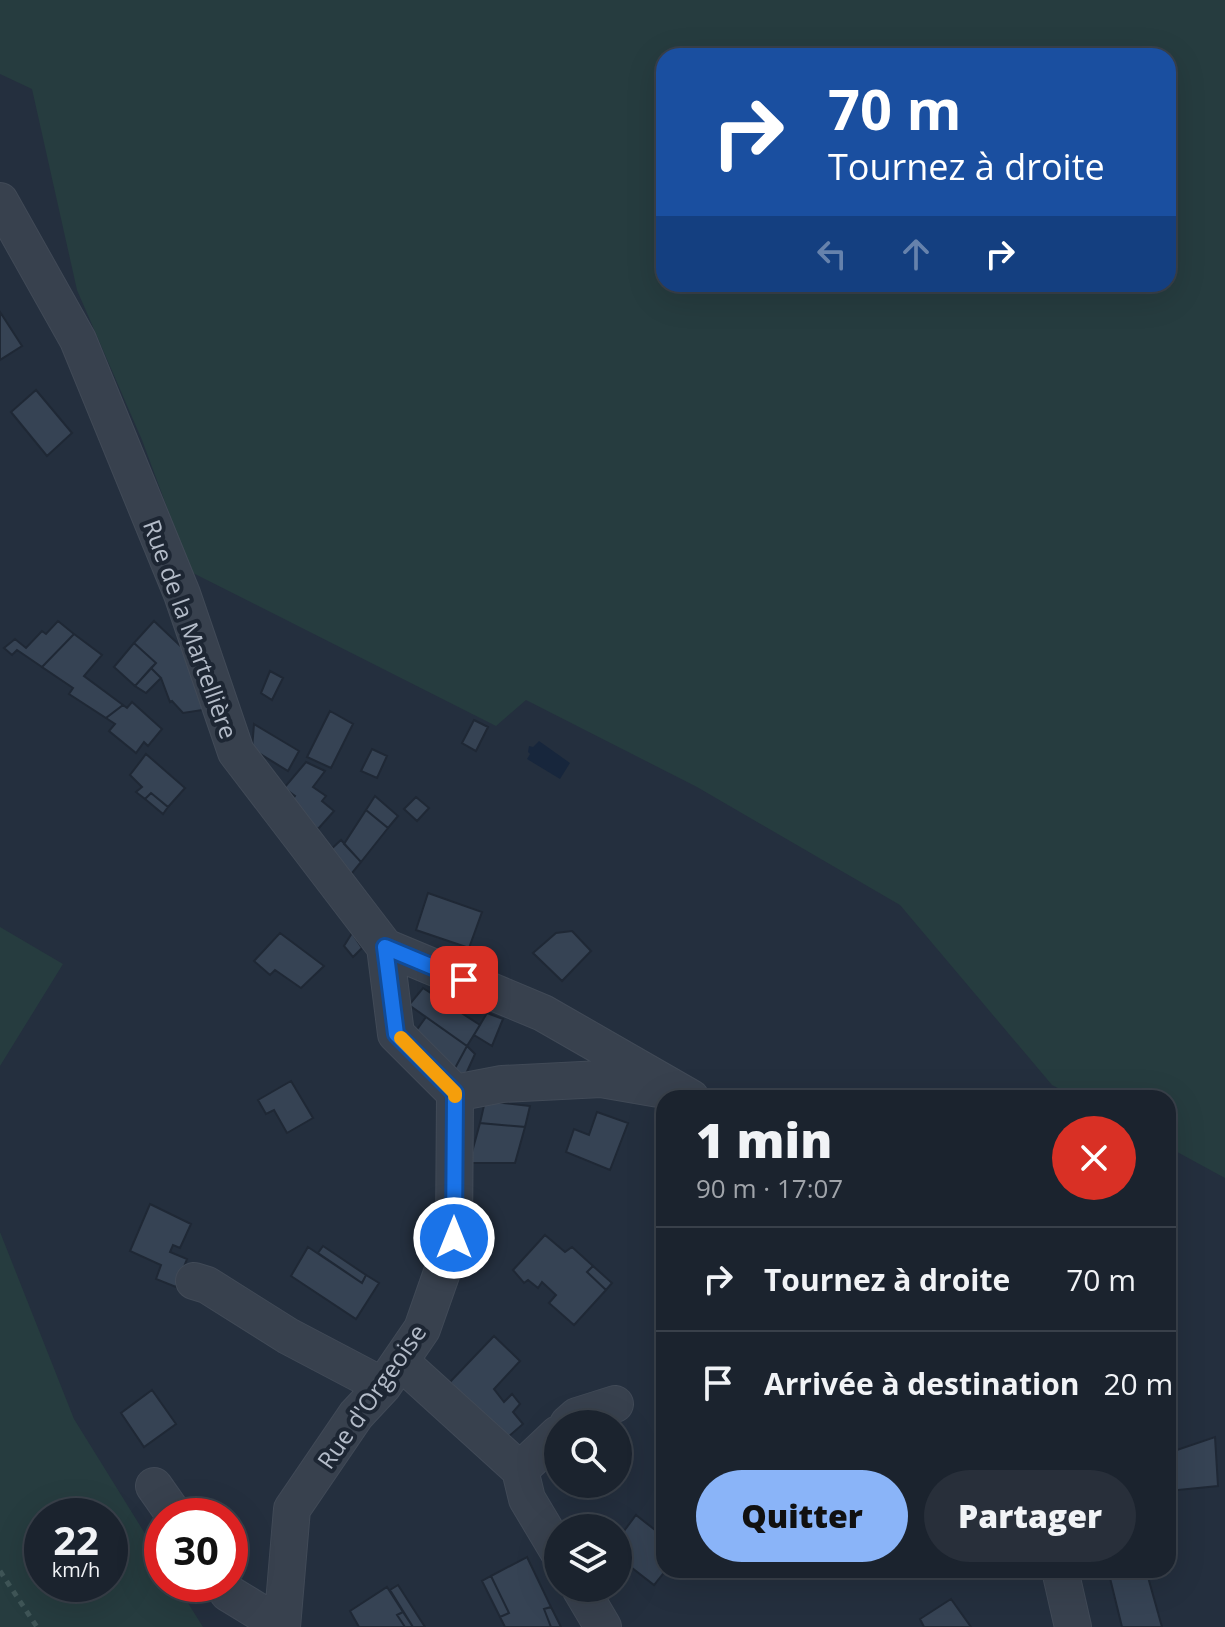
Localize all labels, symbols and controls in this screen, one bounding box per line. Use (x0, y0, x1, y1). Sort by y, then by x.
text: 70 m (828, 70, 962, 146)
icon: right (696, 80, 800, 184)
text: Tournez à droite (828, 142, 1105, 191)
icon: left (810, 232, 854, 276)
icon: ahead (894, 232, 938, 276)
icon: right (978, 232, 1022, 276)
street label: Rue de la Martellière (136, 515, 246, 743)
pin (430, 946, 498, 1014)
icon: arrive (442, 958, 486, 1002)
text: 1 min (696, 1107, 832, 1172)
button: close (1052, 1116, 1136, 1200)
text: 90 m · 17:07 (696, 1170, 843, 1206)
position arrow (412, 1196, 496, 1280)
icon: right (696, 1257, 740, 1301)
text: Tournez à droite (764, 1259, 1010, 1300)
text: 70 m (1066, 1259, 1136, 1300)
street label: Rue d'Orgeoise (309, 1317, 433, 1475)
icon: arrive (696, 1361, 740, 1405)
text: Arrivée à destination (764, 1363, 1079, 1404)
text: 20 m (1103, 1363, 1173, 1404)
map controls (544, 1410, 632, 1602)
button: search (544, 1410, 632, 1498)
button: Quitter (696, 1470, 908, 1562)
button: Partager (924, 1470, 1136, 1562)
speed limit sign: 30 (144, 1498, 248, 1602)
text: 22 (53, 1512, 99, 1567)
button: layers (544, 1514, 632, 1602)
text: km/h (52, 1556, 100, 1583)

